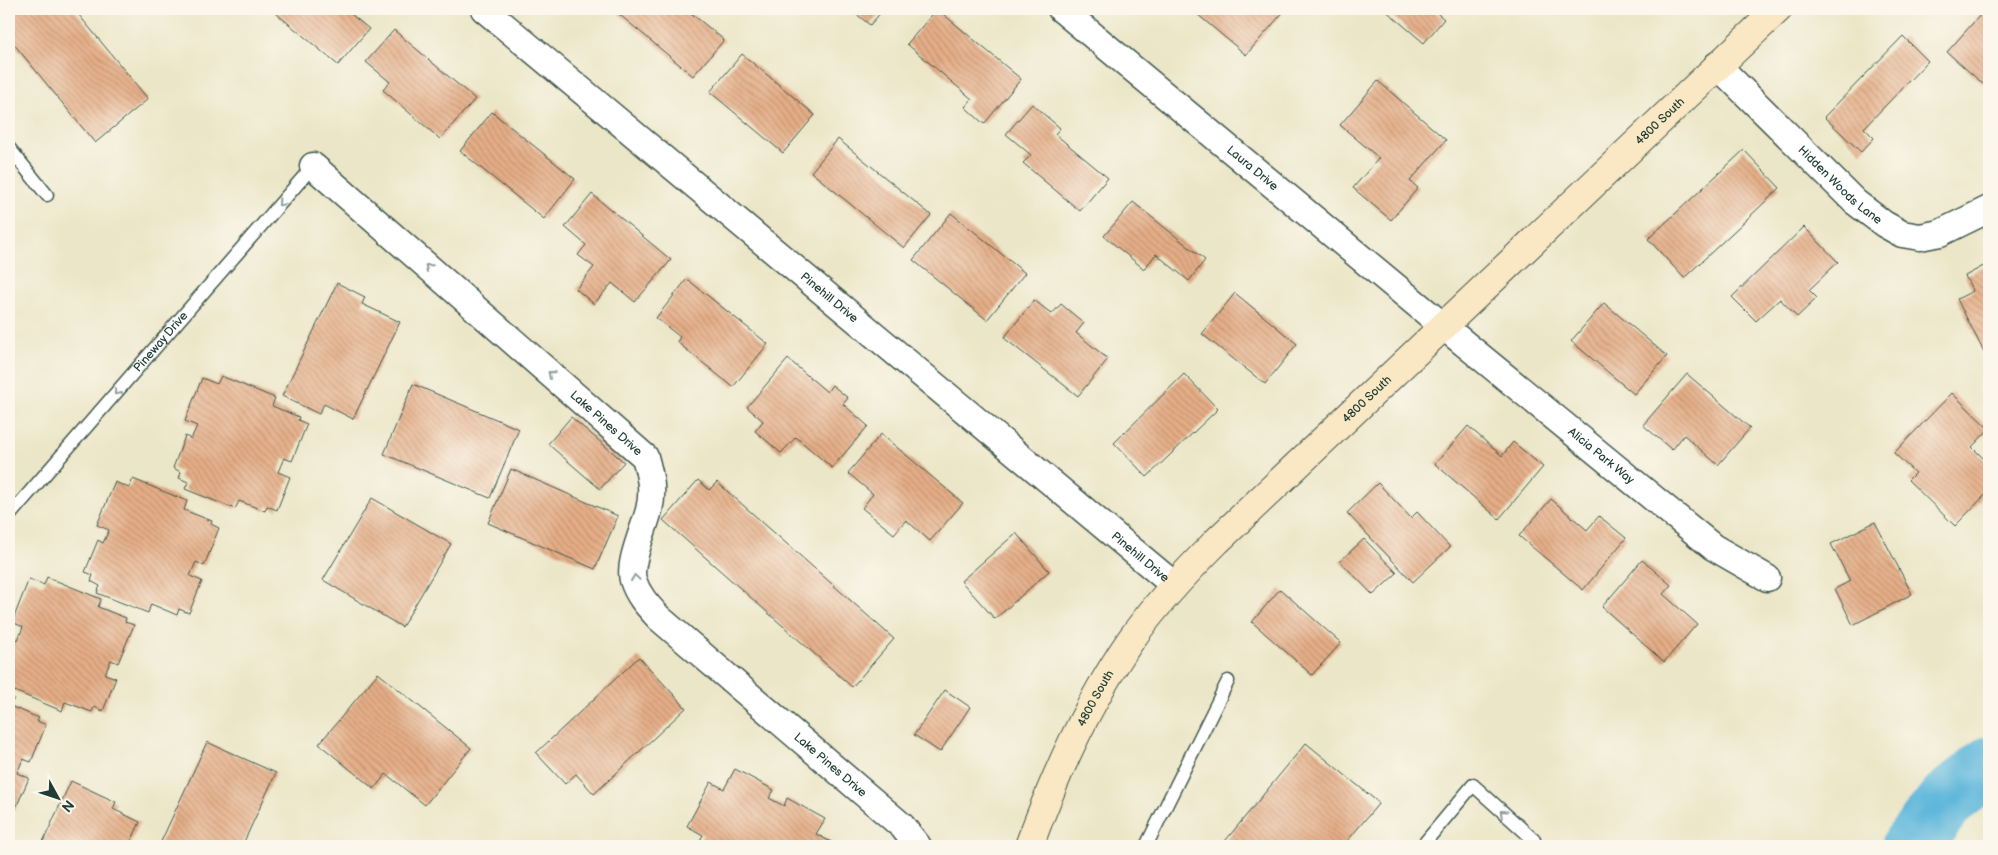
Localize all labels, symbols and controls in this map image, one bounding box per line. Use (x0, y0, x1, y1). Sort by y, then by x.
street label: 4800 South (1632, 94, 1688, 148)
street label: Laura Drive (1224, 142, 1281, 194)
street label: Hidden Woods Lane (1795, 142, 1885, 227)
one-way arrow (277, 198, 286, 207)
one-way arrow (425, 264, 434, 273)
street label: Pinehill Drive (798, 269, 861, 326)
street label: Pineway Drive (130, 308, 191, 375)
one-way arrow (547, 371, 556, 380)
street label: 4800 South (1339, 372, 1395, 426)
one-way arrow (114, 386, 123, 395)
street label: Lake Pines Drive (567, 387, 645, 459)
street label: Alicia Park Way (1565, 424, 1638, 488)
street label: Pinehill Drive (1108, 529, 1172, 585)
one-way arrow (630, 573, 640, 582)
street label: 4800 South (1074, 667, 1117, 729)
street label: Lake Pines Drive (791, 729, 870, 800)
north arrow (32, 772, 82, 822)
text: N (58, 797, 77, 816)
one-way arrow (1500, 810, 1509, 819)

